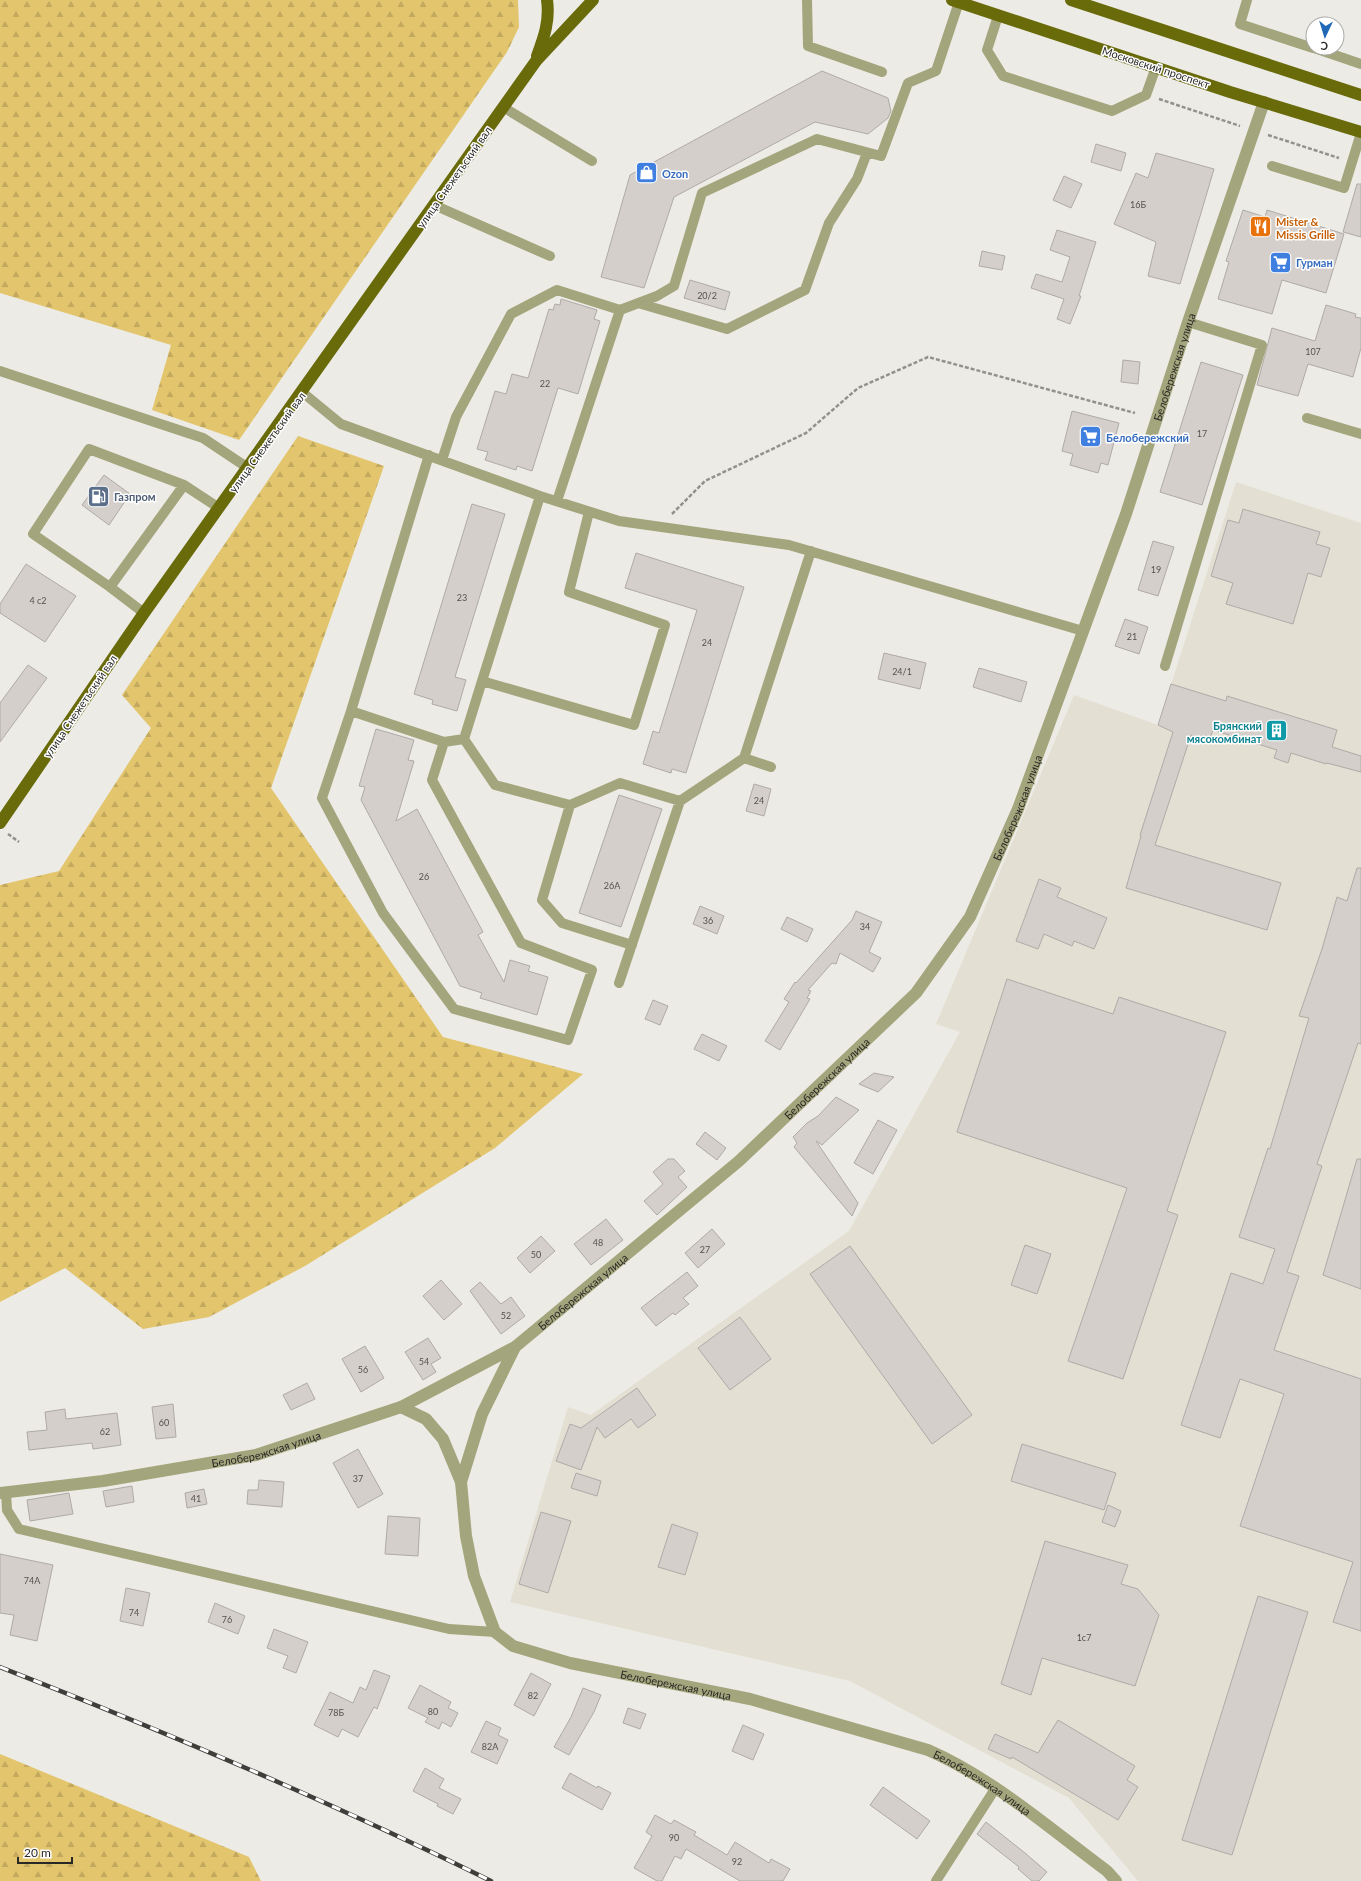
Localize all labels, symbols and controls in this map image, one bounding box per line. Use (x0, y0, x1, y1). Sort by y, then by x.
north arrow (1305, 16, 1345, 56)
text: С (1319, 40, 1328, 53)
street label: Московский проспект (1101, 43, 1212, 91)
street label: улица Снежетьский вал (414, 124, 494, 230)
shop icon: Ozon (634, 160, 660, 186)
place label: Ozon (662, 167, 688, 180)
house number: 16Б (1130, 199, 1146, 210)
restaurant icon: Mister & Missis Grille (1248, 214, 1274, 240)
place label: Mister & Missis Grille (1276, 215, 1335, 241)
supermarket icon: Гурман (1268, 249, 1294, 275)
place label: Гурман (1296, 256, 1333, 269)
house number: 20/2 (697, 290, 717, 301)
street label: Белобережская улица (1150, 311, 1197, 422)
house number: 107 (1305, 346, 1321, 357)
house number: 22 (540, 378, 550, 389)
street label: улица Снежетьский вал (226, 389, 308, 495)
supermarket icon: Белобережский (1078, 424, 1104, 450)
house number: 17 (1197, 428, 1207, 439)
place label: Белобережский (1106, 431, 1189, 444)
fuel station icon: Газпром (86, 483, 112, 509)
place label: Газпром (114, 490, 156, 503)
house number: 19 (1151, 564, 1161, 575)
house number: 23 (457, 592, 467, 603)
house number: 4 с2 (29, 595, 47, 606)
house number: 21 (1127, 631, 1137, 642)
house number: 24 (702, 637, 712, 648)
street label: улица Снежетьский вал (41, 652, 119, 760)
house number: 24/1 (892, 666, 912, 677)
building icon: Брянский мясокомбинат (1264, 718, 1290, 744)
place label: Брянский мясокомбинат (1187, 719, 1262, 745)
street label: Белобережская улица (990, 753, 1044, 862)
house number: 24 (754, 795, 764, 806)
house number: 26 (419, 871, 429, 882)
house number: 26А (604, 880, 621, 891)
house number: 36 (703, 915, 713, 926)
house number: 34 (860, 921, 870, 932)
street label: Белобережская улица (781, 1035, 872, 1122)
house number: 48 (593, 1237, 603, 1248)
house number: 27 (700, 1244, 710, 1255)
house number: 50 (531, 1249, 541, 1260)
street label: Белобережская улица (535, 1250, 630, 1332)
house number: 52 (501, 1310, 511, 1321)
house number: 54 (419, 1356, 429, 1367)
house number: 56 (358, 1364, 368, 1375)
house number: 60 (159, 1417, 169, 1428)
house number: 62 (100, 1426, 110, 1437)
street label: Белобережская улица (210, 1428, 322, 1469)
house number: 37 (353, 1473, 363, 1484)
house number: 41 (191, 1493, 201, 1504)
house number: 74А (24, 1575, 41, 1586)
house number: 74 (129, 1607, 139, 1618)
house number: 76 (222, 1614, 232, 1625)
house number: 1с7 (1077, 1632, 1091, 1643)
street label: Белобережская улица (619, 1667, 732, 1702)
house number: 82 (528, 1690, 538, 1701)
house number: 80 (428, 1706, 438, 1717)
house number: 78Б (328, 1707, 344, 1718)
house number: 82А (482, 1741, 499, 1752)
street label: Белобережская улица (932, 1747, 1034, 1817)
house number: 90 (669, 1832, 679, 1843)
scale bar (18, 1839, 72, 1865)
text: 20 m (24, 1845, 51, 1860)
house number: 92 (732, 1856, 742, 1867)

